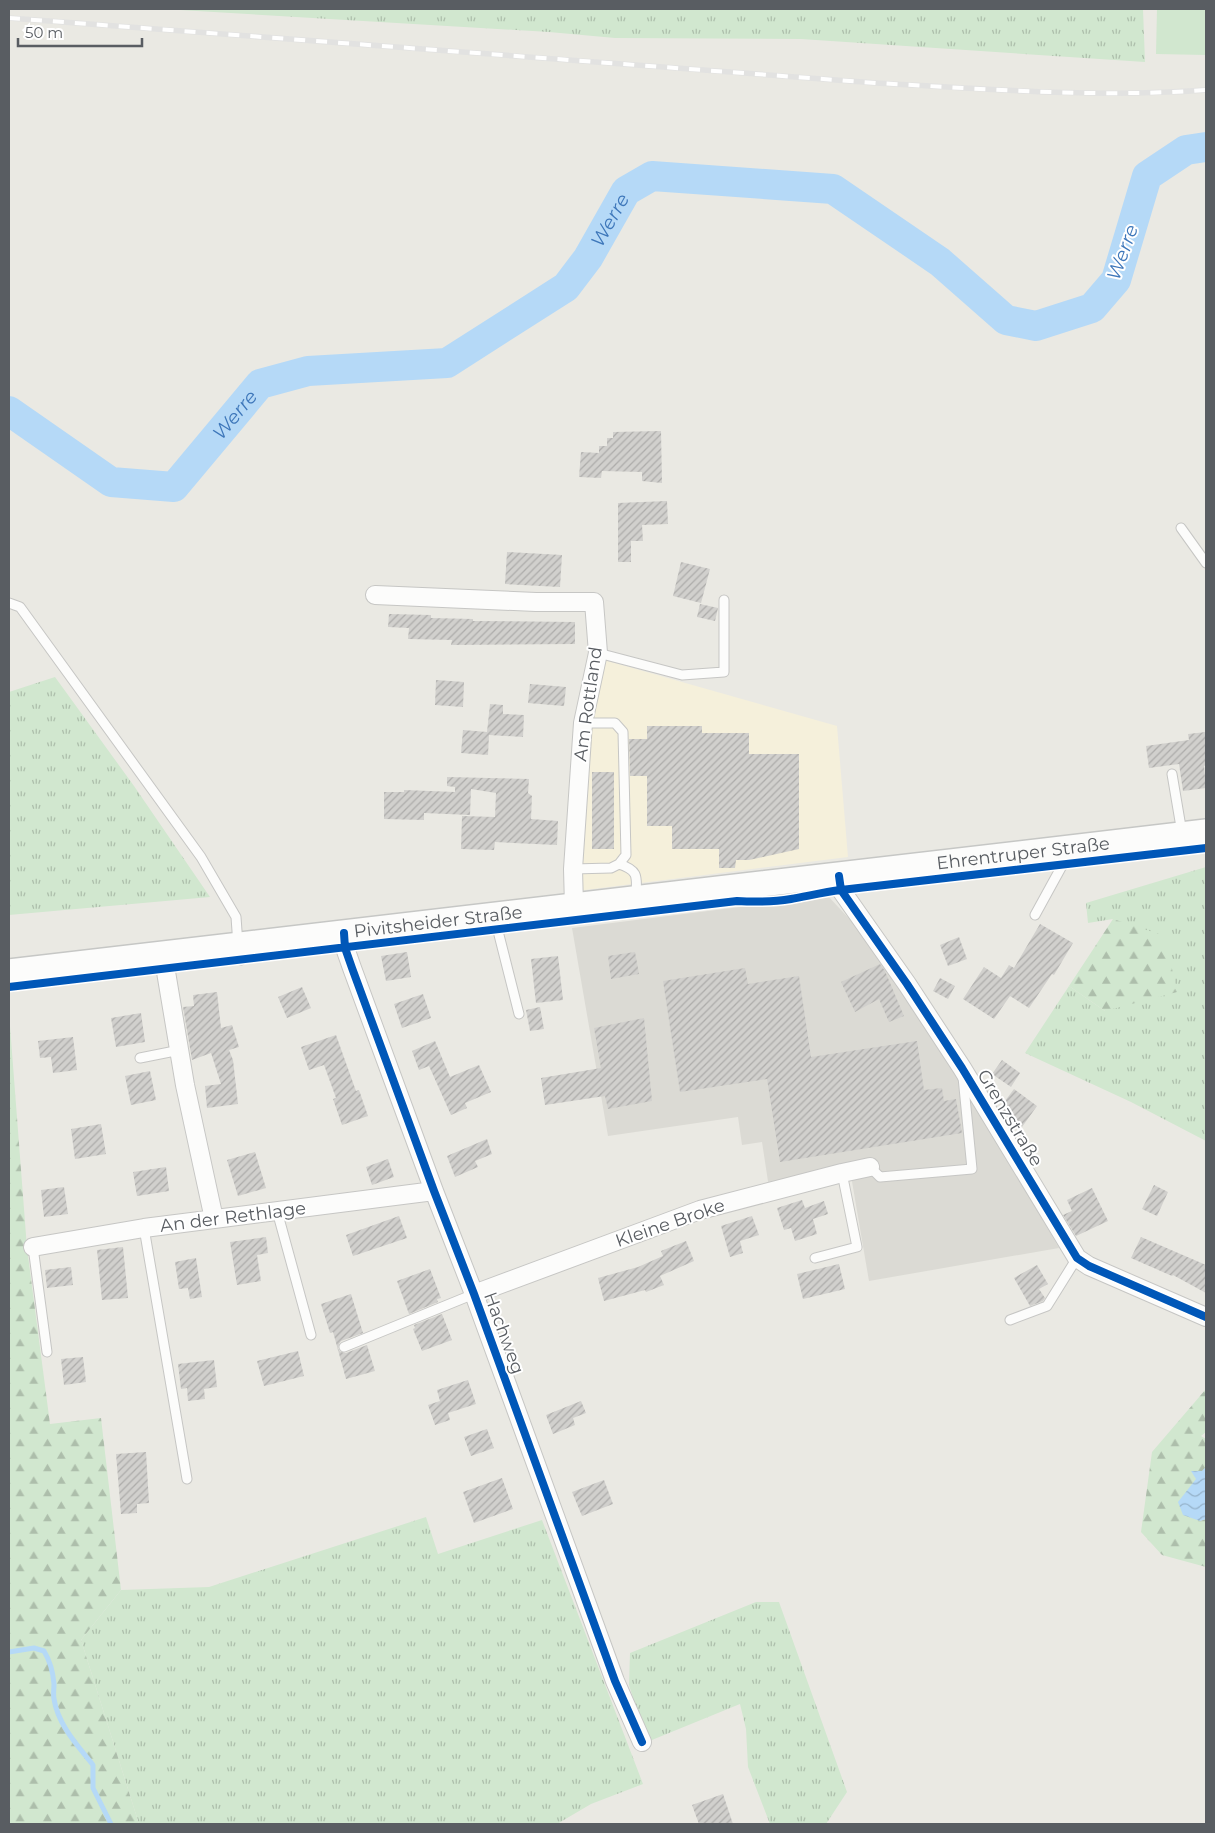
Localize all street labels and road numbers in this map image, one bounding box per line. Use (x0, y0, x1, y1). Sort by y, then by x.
street label: Am Rottland (569, 645, 607, 763)
street label: Ehrentruper Straße (935, 832, 1111, 874)
street label: Pivitsheider Straße (353, 901, 524, 943)
street label: Grenzstraße (972, 1066, 1048, 1171)
street label: Kleine Broke (612, 1194, 728, 1252)
street label: An der Rethlage (159, 1197, 307, 1237)
street label: Hachweg (479, 1289, 529, 1377)

